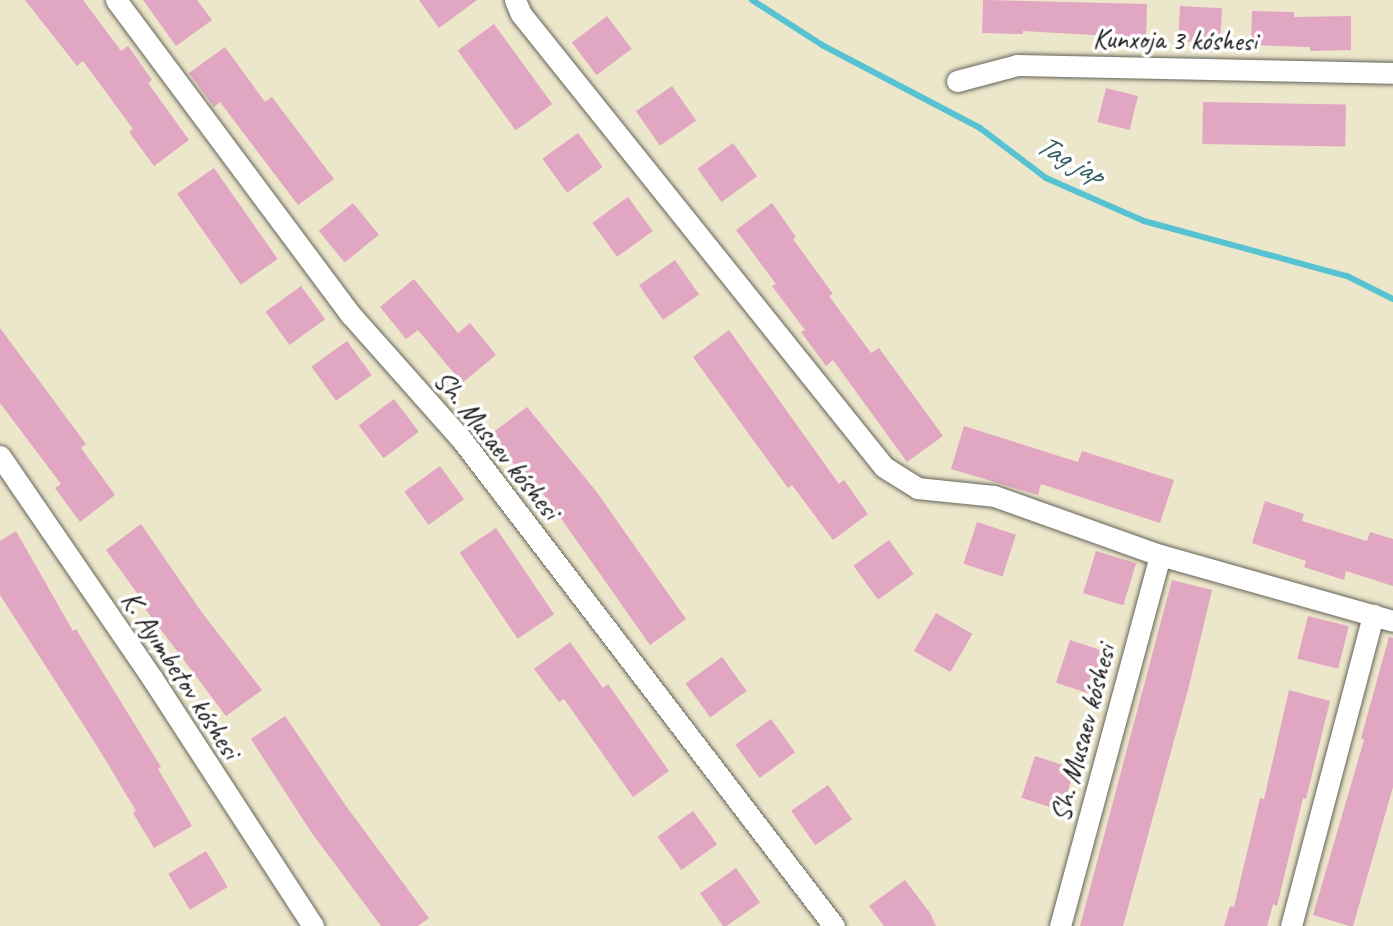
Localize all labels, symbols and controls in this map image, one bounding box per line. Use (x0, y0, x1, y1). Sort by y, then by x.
street label: Kunxoja 3 kóshesi (1093, 22, 1257, 58)
water label: Tag jap (1030, 126, 1110, 192)
street label: Sh. Musaev kóshesi (427, 364, 567, 526)
street label: K. Ayımbetov kóshesi (114, 585, 248, 765)
street label: Sh. Musaev kóshesi (1043, 641, 1123, 825)

